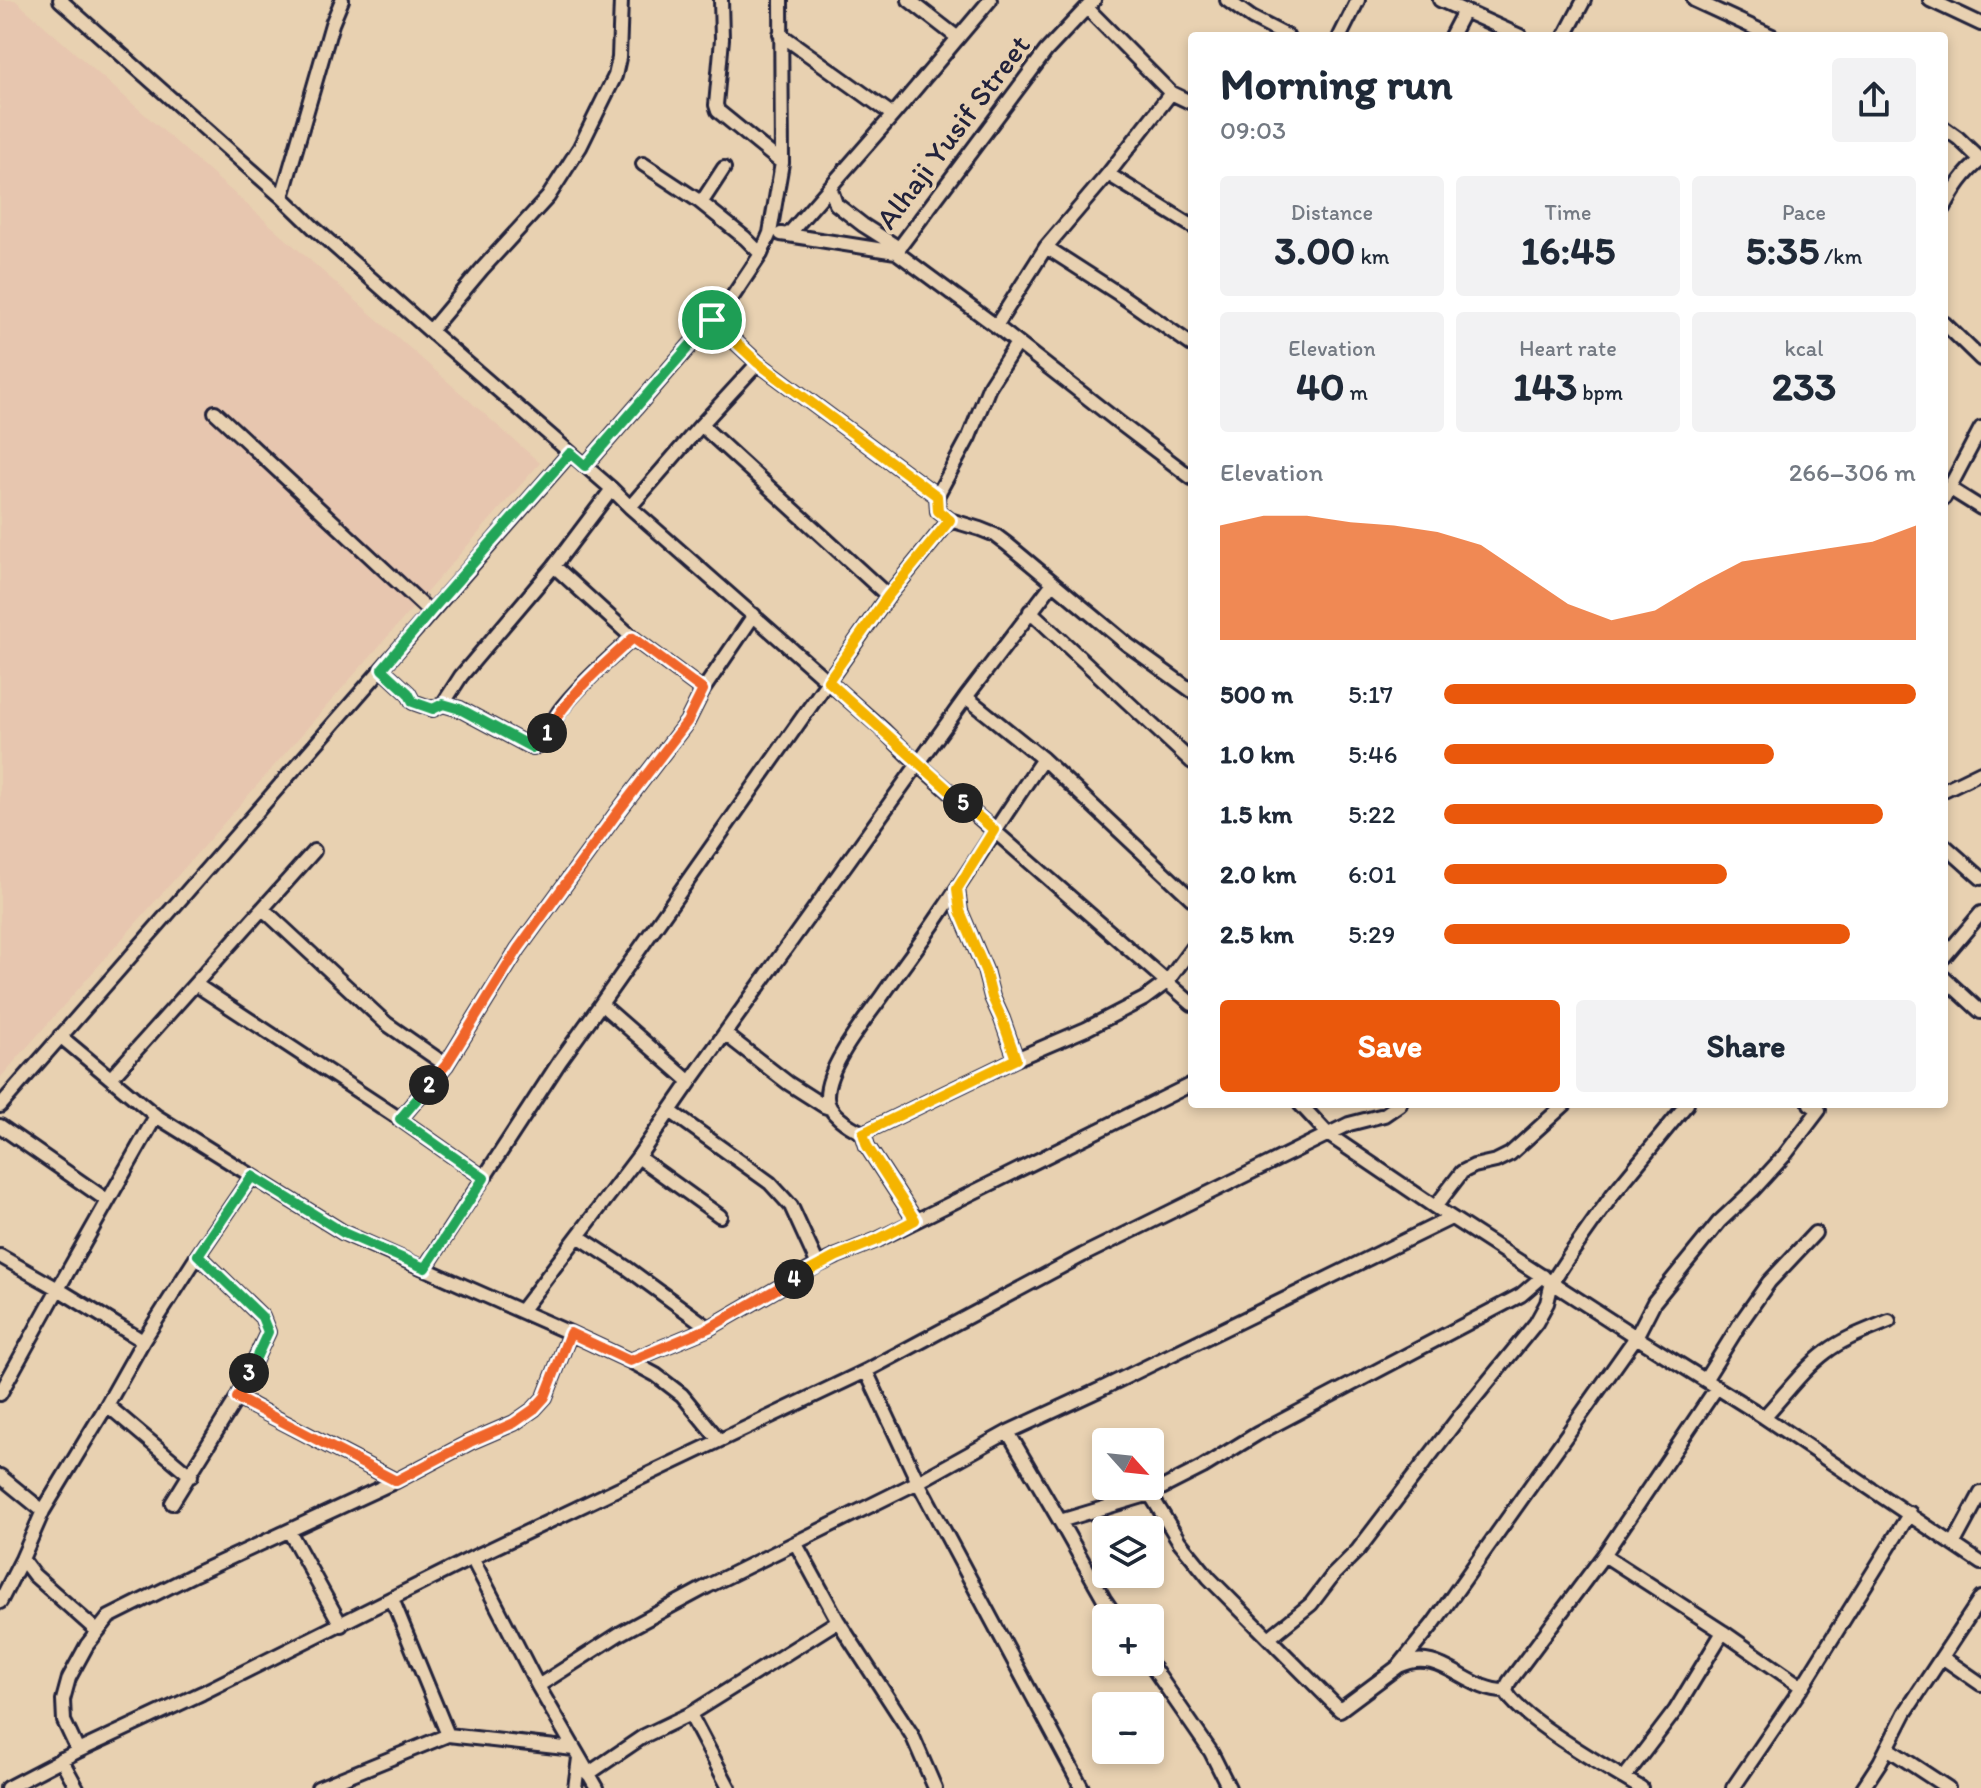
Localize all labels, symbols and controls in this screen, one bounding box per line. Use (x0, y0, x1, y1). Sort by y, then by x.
street label: Alhaji Yusif Street (868, 27, 1038, 236)
text: Morning run (1220, 57, 1453, 110)
button: share (1832, 58, 1916, 142)
text: 09:03 (1220, 114, 1286, 146)
text: Distance (1291, 199, 1373, 226)
text: Time (1545, 199, 1591, 226)
text: Pace (1782, 199, 1826, 226)
text: 3.00 (1275, 226, 1355, 274)
text: 16:45 (1521, 226, 1615, 274)
text: 5:35 (1746, 226, 1819, 274)
text: km (1355, 243, 1389, 270)
text: /km (1819, 243, 1862, 270)
pin (678, 286, 746, 354)
icon: arrive (690, 298, 734, 342)
text: Elevation (1288, 335, 1376, 362)
text: Heart rate (1519, 335, 1617, 362)
text: kcal (1784, 335, 1824, 362)
text: 40 (1296, 362, 1345, 410)
text: 143 (1513, 362, 1577, 410)
text: 233 (1772, 362, 1836, 410)
text: m (1345, 379, 1368, 406)
text: bpm (1577, 379, 1623, 406)
text: Elevation (1220, 456, 1323, 488)
text: 266–306 m (1789, 456, 1916, 488)
text: 500 m (1220, 678, 1293, 710)
text: 5:17 (1348, 678, 1393, 710)
pin: 1 (527, 713, 567, 753)
text: 1 (542, 719, 552, 746)
text: 1.0 km (1220, 738, 1295, 770)
text: 5:46 (1348, 738, 1397, 770)
pin: 5 (943, 783, 983, 823)
text: 5 (957, 789, 969, 816)
text: 1.5 km (1220, 798, 1292, 830)
text: 5:22 (1348, 798, 1395, 830)
text: 2.0 km (1220, 858, 1296, 890)
text: 6:01 (1348, 858, 1396, 890)
text: 2.5 km (1220, 918, 1294, 950)
text: 5:29 (1348, 918, 1395, 950)
button: Save (1220, 1000, 1560, 1092)
button: Share (1576, 1000, 1916, 1092)
pin: 2 (409, 1065, 449, 1105)
text: 2 (423, 1071, 435, 1098)
pin: 4 (774, 1259, 814, 1299)
text: 4 (787, 1265, 801, 1292)
pin: 3 (229, 1353, 269, 1393)
text: 3 (243, 1359, 255, 1386)
north arrow (1092, 1428, 1164, 1500)
map controls (1092, 1428, 1164, 1764)
button: layers (1092, 1516, 1164, 1588)
button: + (1092, 1604, 1164, 1676)
button: − (1092, 1692, 1164, 1764)

